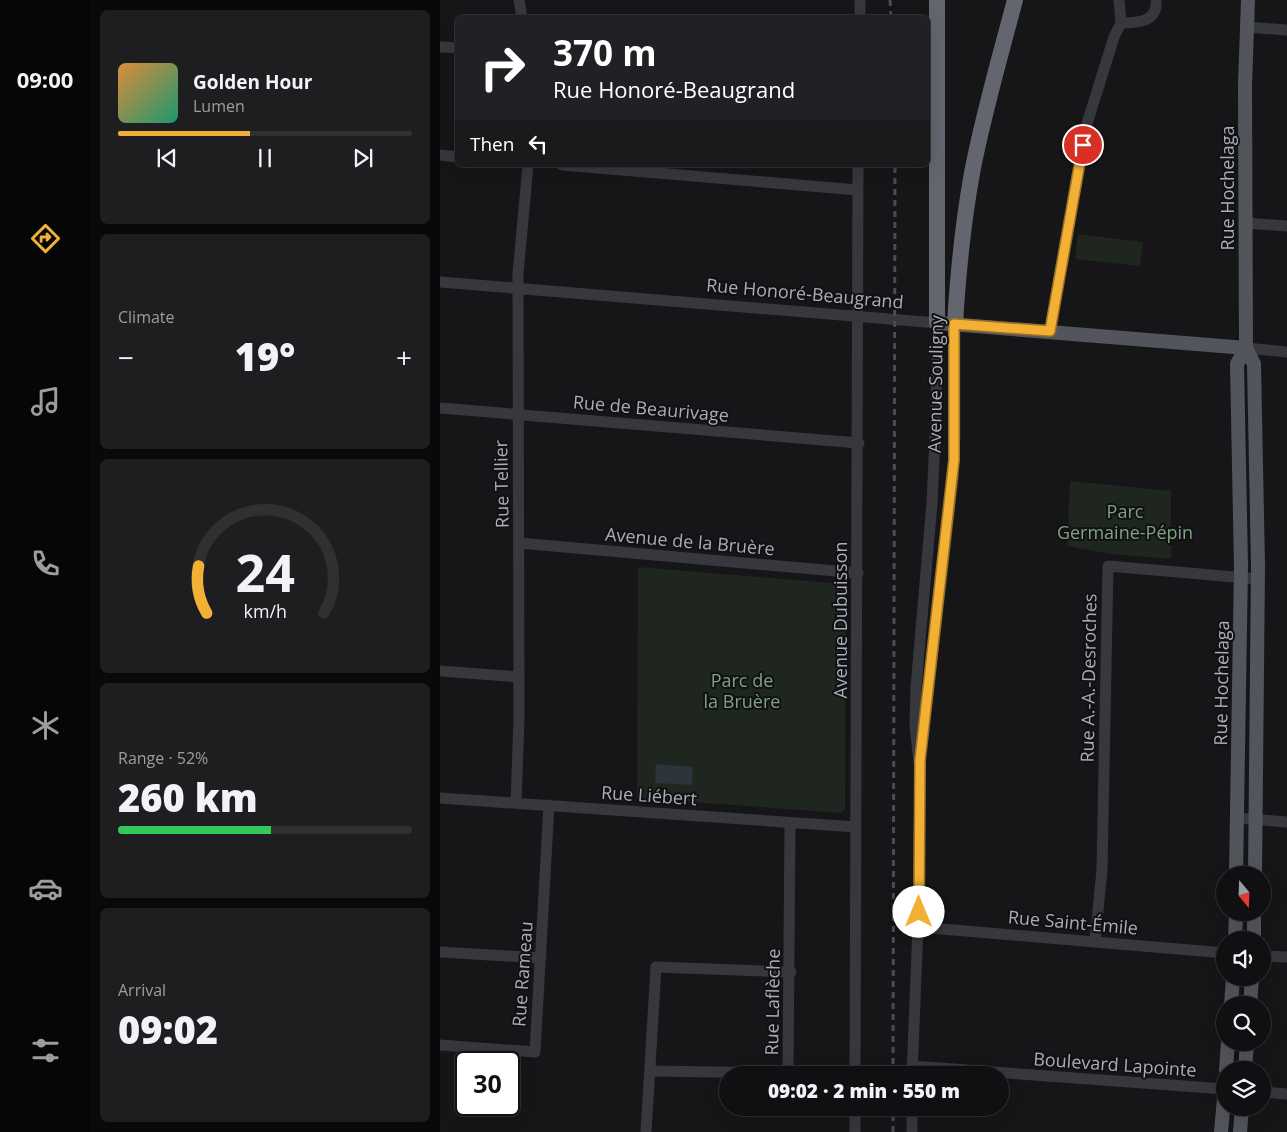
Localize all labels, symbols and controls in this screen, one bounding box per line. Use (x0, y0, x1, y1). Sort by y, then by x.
text: 370 m (553, 29, 657, 76)
icon: right (470, 35, 535, 100)
text: 09:00 (17, 64, 73, 94)
text: Golden Hour (193, 69, 312, 95)
text: Rue Honoré-Beaugrand (553, 74, 795, 104)
text: Lumen (193, 95, 245, 117)
pin (1062, 124, 1104, 166)
street label: Rue Hochelaga (1215, 125, 1239, 251)
icon: left (524, 130, 552, 158)
text: Then (470, 131, 514, 157)
icon: arrive (1069, 131, 1097, 159)
icon: previous (153, 144, 181, 172)
icon: pause (251, 144, 279, 172)
icon: next (349, 144, 377, 172)
icon: directions (28, 221, 63, 256)
street label: Rue Honoré-Beaugrand (705, 272, 905, 314)
text: Climate (118, 306, 175, 328)
street label: Avenue Souligny (922, 314, 948, 453)
text: 19° (235, 330, 295, 382)
text: − (118, 338, 134, 376)
text: + (396, 338, 412, 376)
icon: music (28, 384, 63, 419)
street label: Rue de Beaurivage (572, 389, 730, 427)
street label: Rue Tellier (488, 439, 514, 528)
park label: Parc Germaine-Pépin (1057, 499, 1193, 544)
street label: Avenue de la Bruère (604, 522, 776, 560)
text: 24 (235, 536, 295, 607)
street label: Avenue Dubuisson (828, 541, 852, 699)
icon: phone (28, 546, 63, 581)
street label: Rue A.-A.-Desroches (1075, 593, 1101, 763)
text: km/h (243, 599, 287, 623)
street label: Rue Hochelaga (1208, 620, 1234, 746)
park label: Parc de la Bruère (704, 668, 780, 713)
icon: climate (28, 708, 63, 743)
text: Range · 52% (118, 747, 208, 769)
text: 260 km (118, 771, 258, 823)
street label: Rue Liébert (600, 780, 698, 810)
north arrow (1216, 866, 1271, 921)
map controls (1216, 866, 1271, 1116)
icon: car (28, 871, 63, 906)
position arrow (892, 885, 944, 937)
street label: Rue Saint-Émile (1007, 904, 1139, 940)
street label: Rue Rameau (506, 920, 538, 1028)
button: sound (1216, 931, 1271, 986)
street label: Rue Laflèche (759, 948, 785, 1056)
text: Arrival (118, 979, 166, 1001)
button: search (1216, 996, 1271, 1051)
text: 09:02 (118, 1003, 218, 1055)
icon: filters (28, 1033, 63, 1068)
street label: Boulevard Lapointe (1033, 1046, 1197, 1082)
speed limit sign: 30 (455, 1051, 520, 1116)
button: layers (1216, 1061, 1271, 1116)
text: 09:02 · 2 min · 550 m (768, 1078, 960, 1104)

